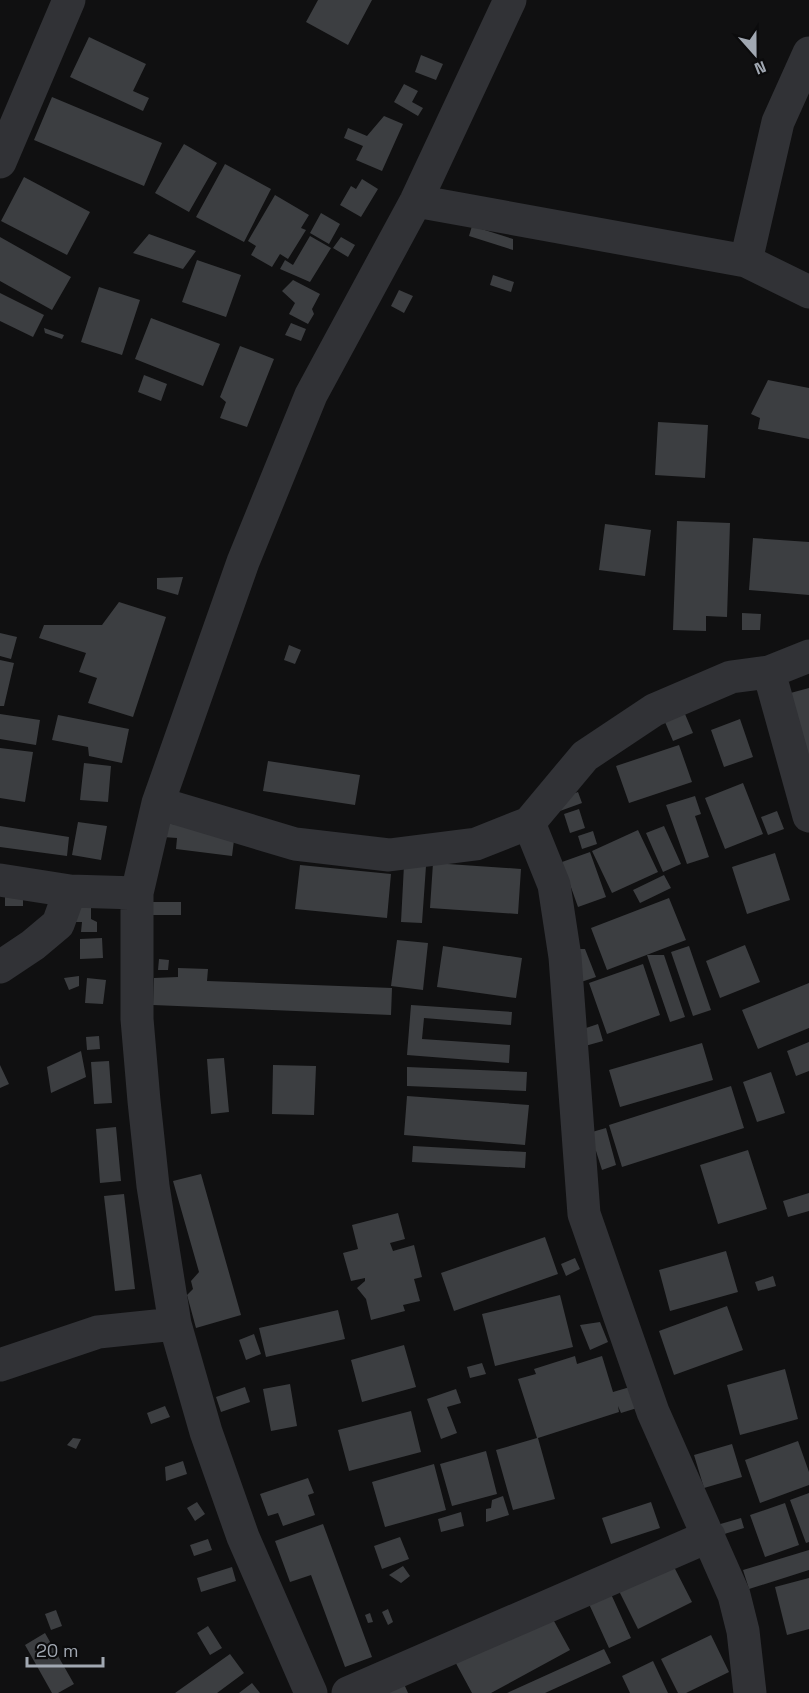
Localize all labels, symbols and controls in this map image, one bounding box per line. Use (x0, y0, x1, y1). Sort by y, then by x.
north arrow (725, 24, 785, 84)
text: N (751, 56, 769, 79)
scale bar (27, 1630, 104, 1668)
text: 20 m (36, 1639, 79, 1662)

